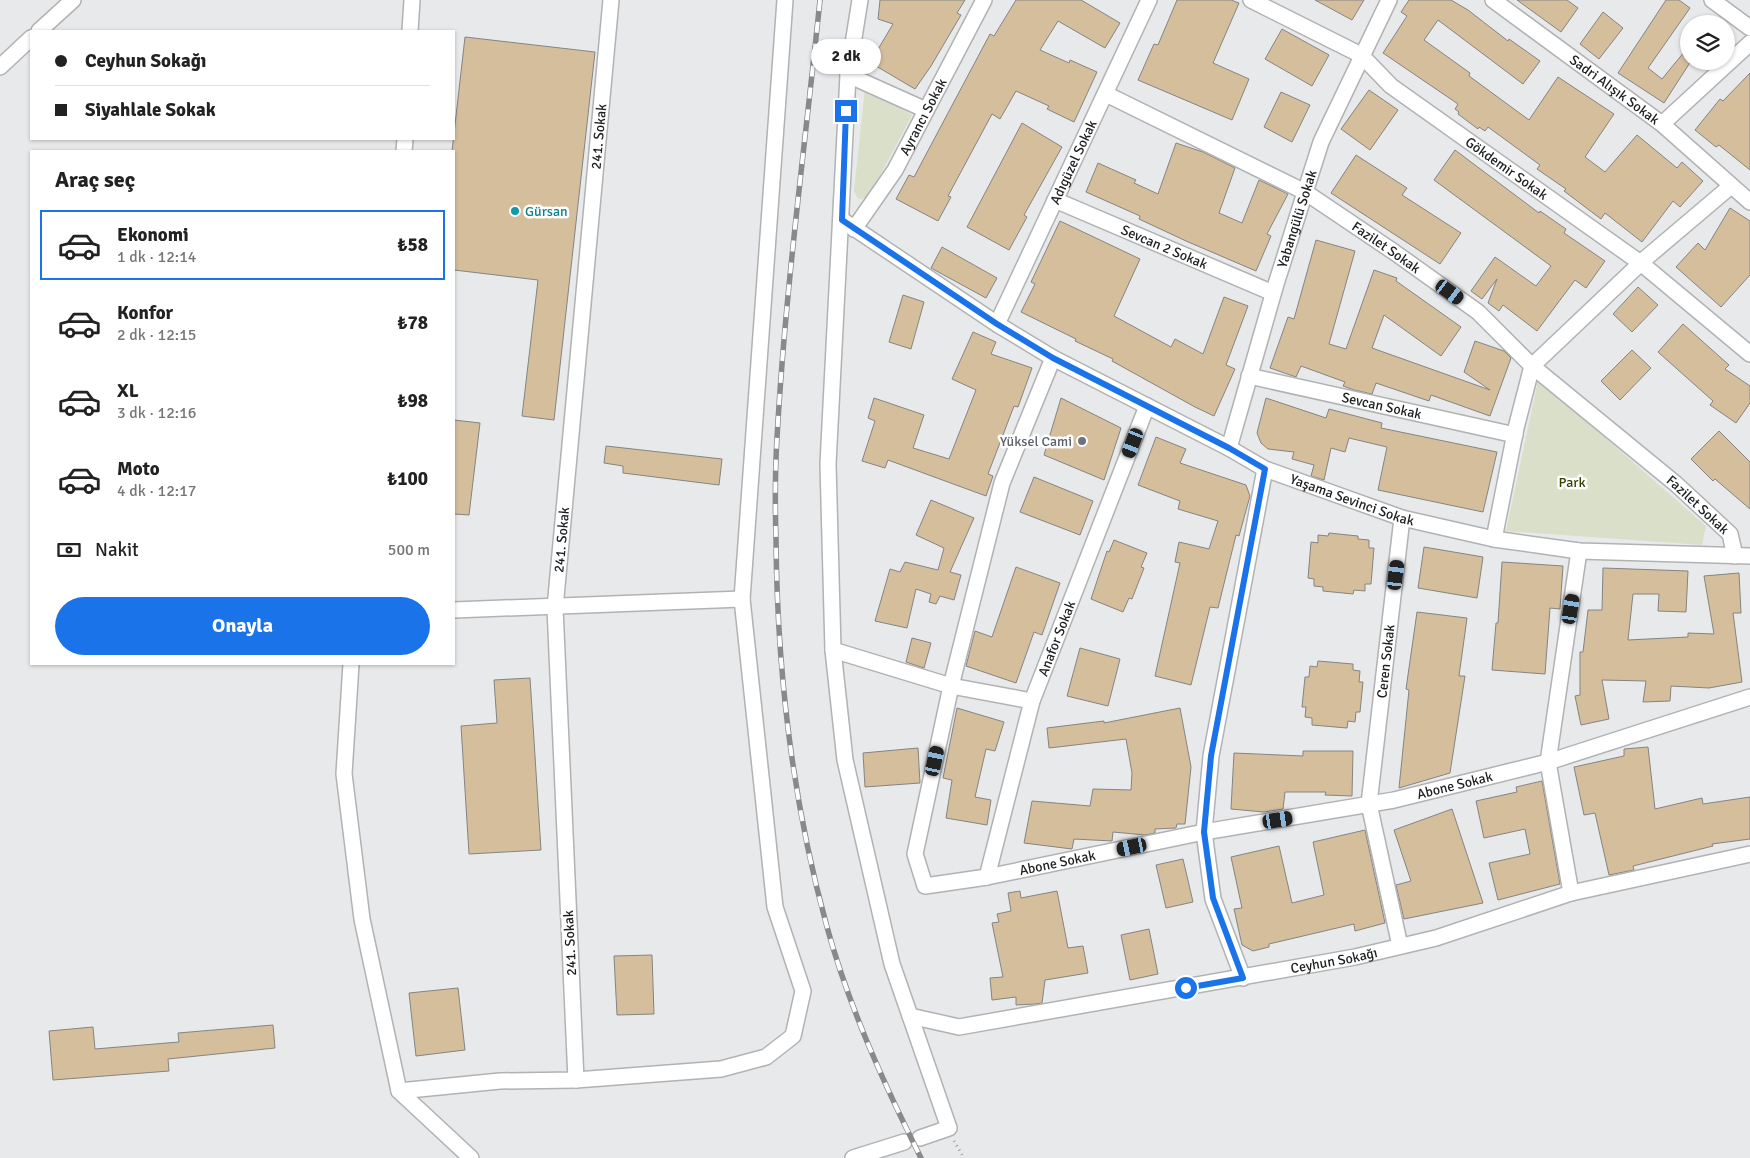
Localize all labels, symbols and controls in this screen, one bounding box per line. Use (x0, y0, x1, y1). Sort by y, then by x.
map controls (1680, 15, 1735, 70)
button: layers (1680, 15, 1735, 70)
callout: 2 dk (811, 38, 881, 74)
text: 2 dk (831, 46, 861, 66)
text: Ceyhun Sokağı (85, 49, 206, 73)
street label: Sadri Alışık Sokak (1567, 51, 1663, 128)
street label: Ayrancı Sokak (896, 75, 950, 158)
text: Siyahlale Sokak (85, 98, 216, 122)
route end (835, 100, 857, 122)
street label: 241. Sokak (587, 103, 610, 170)
street label: Adıgüzel Sokak (1046, 117, 1100, 207)
street label: Gökdemir Sokak (1462, 133, 1551, 203)
text: Araç seç (55, 166, 135, 193)
street label: Yabangülü Sokak (1273, 168, 1320, 270)
place label: Gürsan (525, 203, 568, 220)
marker: Gürsan (509, 205, 521, 217)
street label: Fazilet Sokak (1349, 218, 1424, 277)
street label: Sevcan 2 Sokak (1119, 221, 1210, 273)
icon: car (57, 223, 102, 268)
text: Ekonomi (117, 223, 189, 247)
text: ₺58 (397, 233, 428, 257)
text: 1 dk · 12:14 (117, 247, 196, 267)
car (1433, 277, 1466, 307)
icon: car (57, 301, 102, 346)
text: Konfor (117, 301, 173, 325)
text: ₺78 (397, 311, 428, 335)
text: 2 dk · 12:15 (117, 325, 196, 345)
icon: car (57, 379, 102, 424)
text: XL (117, 379, 139, 403)
street label: Sevcan Sokak (1340, 388, 1423, 423)
text: ₺98 (397, 389, 428, 413)
text: 3 dk · 12:16 (117, 403, 196, 423)
car (1120, 426, 1145, 460)
place label: Yüksel Cami (1000, 433, 1072, 450)
marker: Yüksel Cami (1076, 435, 1088, 447)
icon: car (57, 457, 102, 502)
text: Moto (117, 457, 160, 481)
text: ₺100 (387, 467, 428, 491)
street label: Yaşama Sevinci Sokak (1288, 470, 1416, 529)
street label: Fazilet Sokak (1663, 471, 1733, 538)
park label: Park (1559, 474, 1585, 491)
text: 4 dk · 12:17 (117, 481, 196, 501)
street label: 241. Sokak (550, 506, 573, 573)
icon: cash (55, 536, 83, 564)
text: Nakit (95, 538, 139, 562)
text: 500 m (388, 540, 430, 560)
car (1386, 559, 1405, 591)
car (1561, 593, 1580, 625)
button: Onayla (55, 597, 430, 655)
street label: Anafor Sokak (1034, 598, 1079, 678)
street label: Ceren Sokak (1373, 623, 1398, 699)
car (924, 745, 945, 777)
street label: Abone Sokak (1415, 768, 1494, 803)
car (1262, 810, 1293, 830)
car (1115, 837, 1148, 857)
street label: Abone Sokak (1018, 846, 1097, 879)
street label: 241. Sokak (560, 910, 580, 976)
street label: Ceyhun Sokağı (1289, 944, 1379, 977)
route start (1175, 977, 1197, 999)

